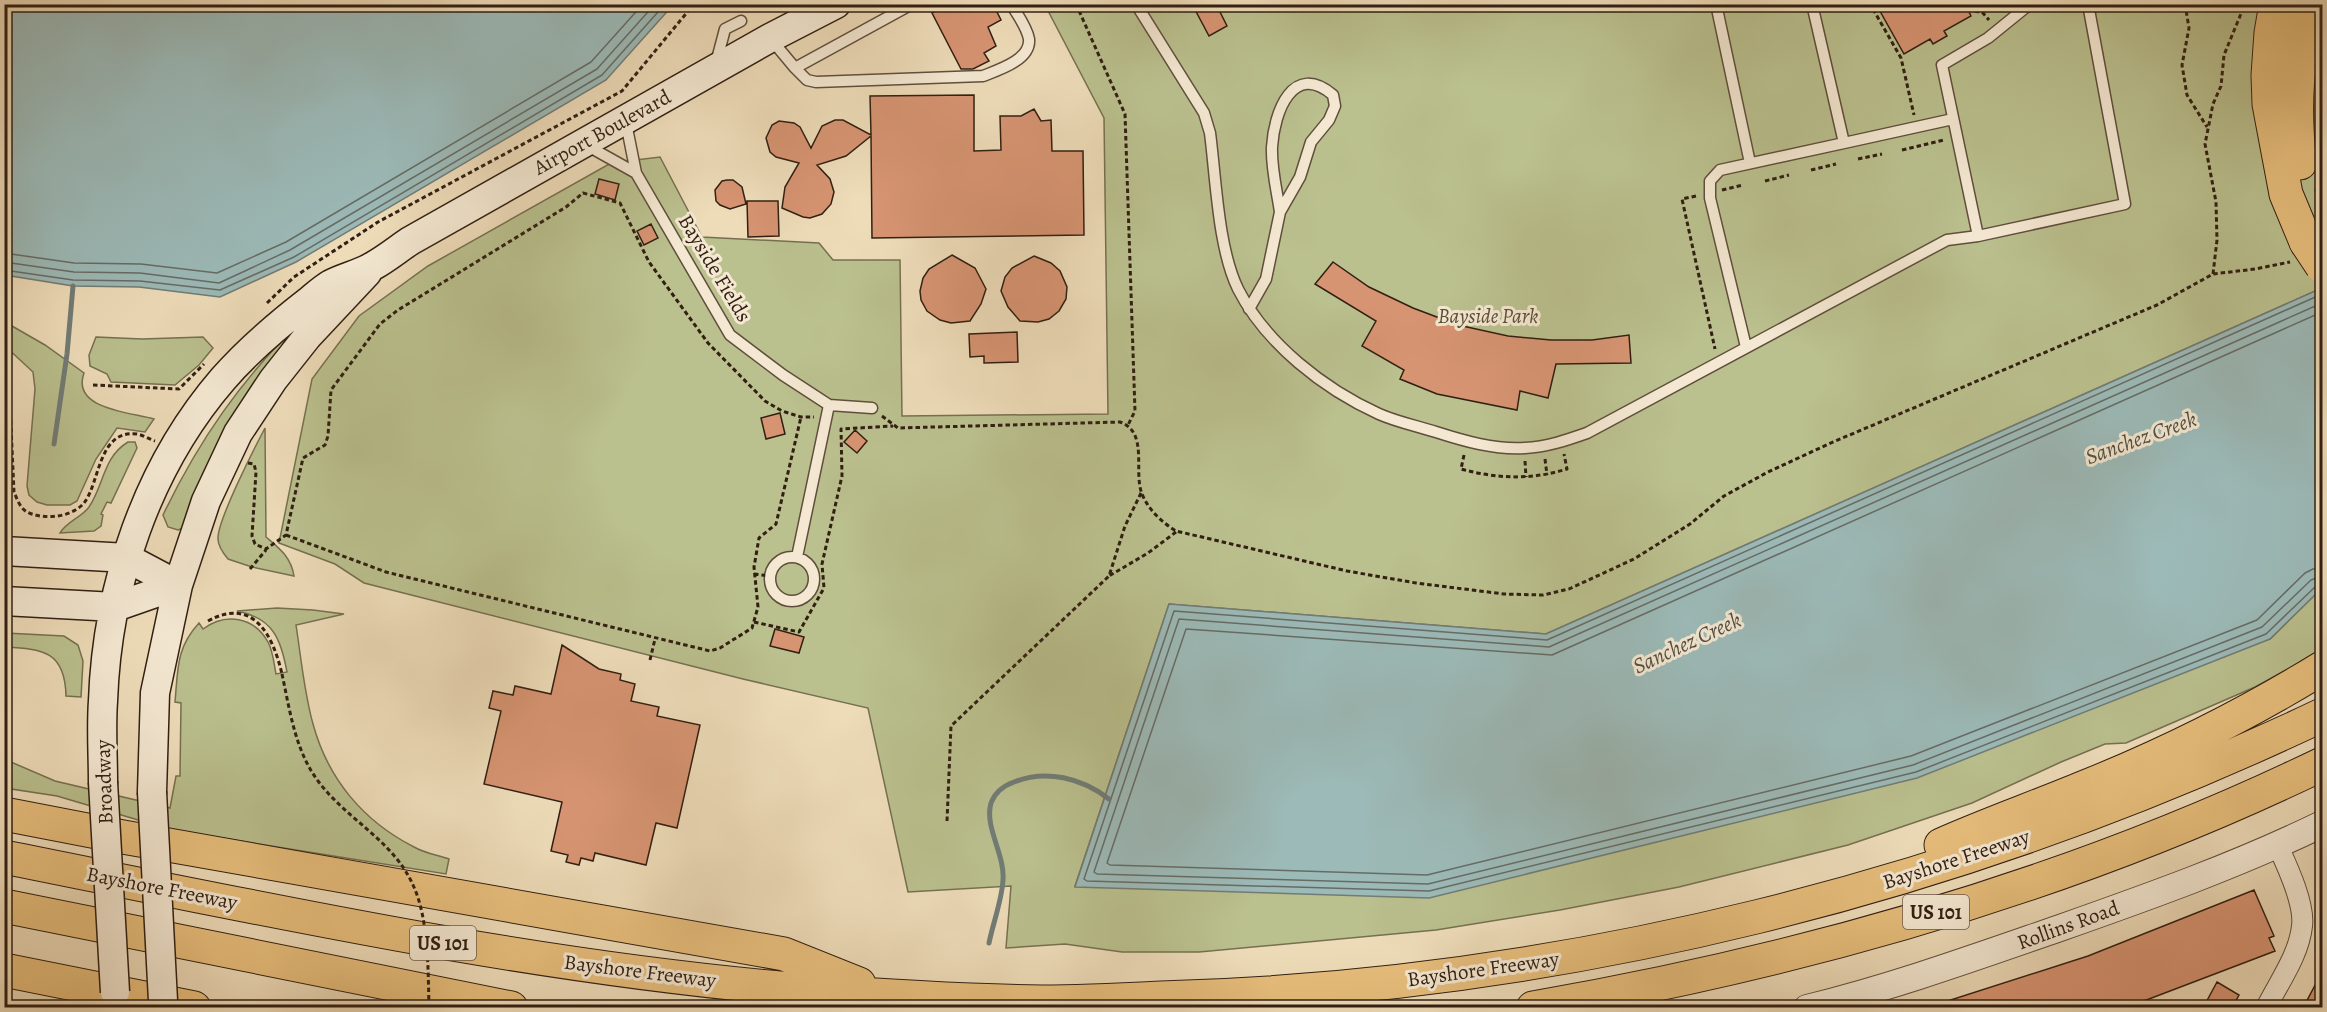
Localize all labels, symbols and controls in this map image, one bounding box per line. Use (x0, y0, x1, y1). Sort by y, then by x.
street label: Airport Boulevard (527, 82, 676, 182)
street label: Bayside Fields (672, 209, 758, 327)
park label: Bayside Park (1438, 302, 1538, 330)
water label: Sanchez Creek (2081, 404, 2201, 472)
water label: Sanchez Creek (1628, 605, 1746, 681)
street label: Broadway (89, 738, 119, 825)
street label: Bayshore Freeway (1879, 822, 2034, 896)
street label: Bayshore Freeway (84, 860, 240, 916)
street label: Rollins Road (2013, 893, 2124, 956)
road number: US 101 (1903, 895, 1969, 929)
road number: US 101 (410, 926, 476, 960)
street label: Bayshore Freeway (1405, 944, 1561, 994)
street label: Bayshore Freeway (562, 948, 718, 994)

